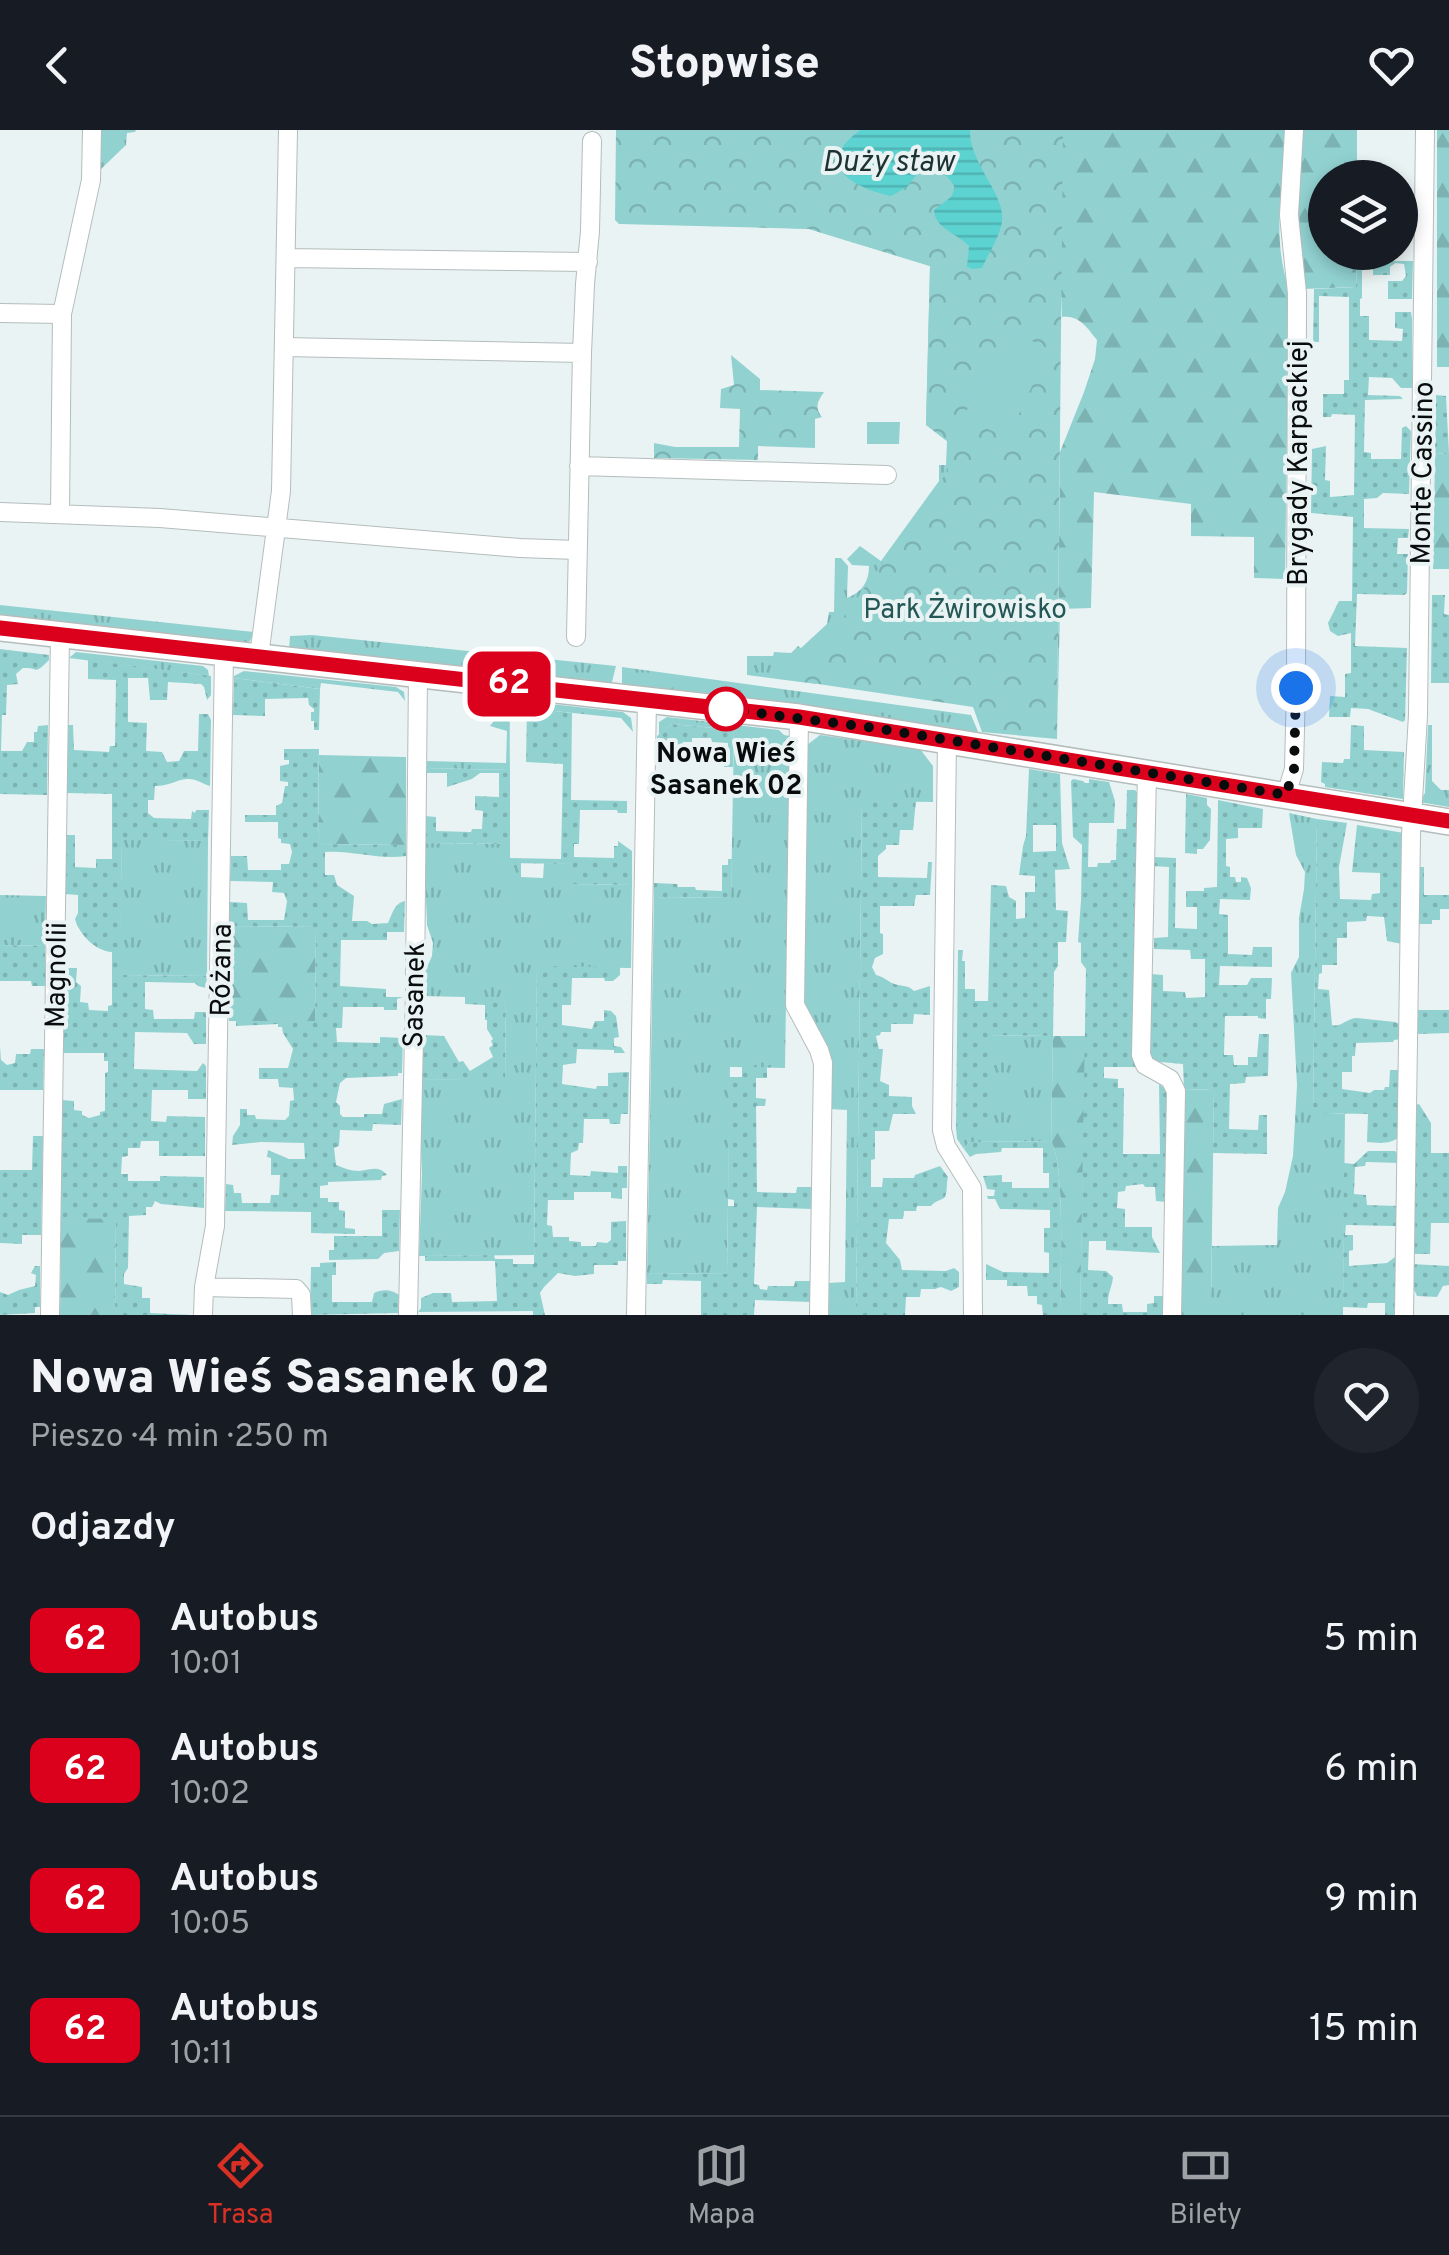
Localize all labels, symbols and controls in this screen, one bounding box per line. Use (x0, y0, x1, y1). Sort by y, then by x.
text: Stopwise (629, 37, 820, 94)
icon: back (30, 38, 85, 93)
icon: heart (1364, 38, 1419, 93)
water label: Duży staw (822, 145, 957, 182)
map controls (1308, 160, 1418, 270)
button: layers (1308, 160, 1418, 270)
street label: Brygady Karpackiej (1282, 340, 1318, 586)
street label: Monte Cassino (1404, 381, 1444, 565)
park label: Park Żwirowisko (863, 592, 1067, 629)
line badge: 62 (464, 652, 554, 716)
text: 62 (488, 662, 530, 706)
your location (1271, 663, 1321, 713)
marker: Nowa Wieś Sasanek 02 (705, 688, 747, 730)
place label: Nowa Wieś Sasanek 02 (650, 737, 802, 805)
street label: Magnolii (39, 922, 77, 1028)
street label: Różana (204, 923, 242, 1017)
street label: Sasanek (397, 942, 435, 1048)
button: heart (1314, 1348, 1419, 1453)
text: Nowa Wieś Sasanek 02 (30, 1350, 550, 1410)
text: Pieszo · 4 min · 250 m (30, 1418, 329, 1458)
text: Odjazdy (30, 1505, 176, 1554)
text: Autobus (170, 1596, 319, 1645)
text: 5 min (1323, 1616, 1419, 1665)
text: 62 (64, 1618, 106, 1662)
text: 10:01 (170, 1645, 242, 1685)
text: Autobus (170, 1726, 319, 1775)
text: 6 min (1324, 1746, 1419, 1795)
text: 62 (64, 1748, 106, 1792)
text: 10:02 (170, 1775, 250, 1815)
text: Autobus (170, 1856, 319, 1905)
text: 9 min (1324, 1876, 1419, 1925)
text: 62 (64, 1878, 106, 1922)
text: 10:05 (170, 1905, 250, 1945)
text: Autobus (170, 1986, 319, 2035)
text: 15 min (1309, 2006, 1419, 2055)
text: 62 (64, 2008, 106, 2052)
text: 10:11 (170, 2035, 234, 2075)
tab: Trasa (207, 2138, 274, 2234)
tab: Mapa (688, 2138, 755, 2234)
tab: Bilety (1169, 2138, 1242, 2234)

